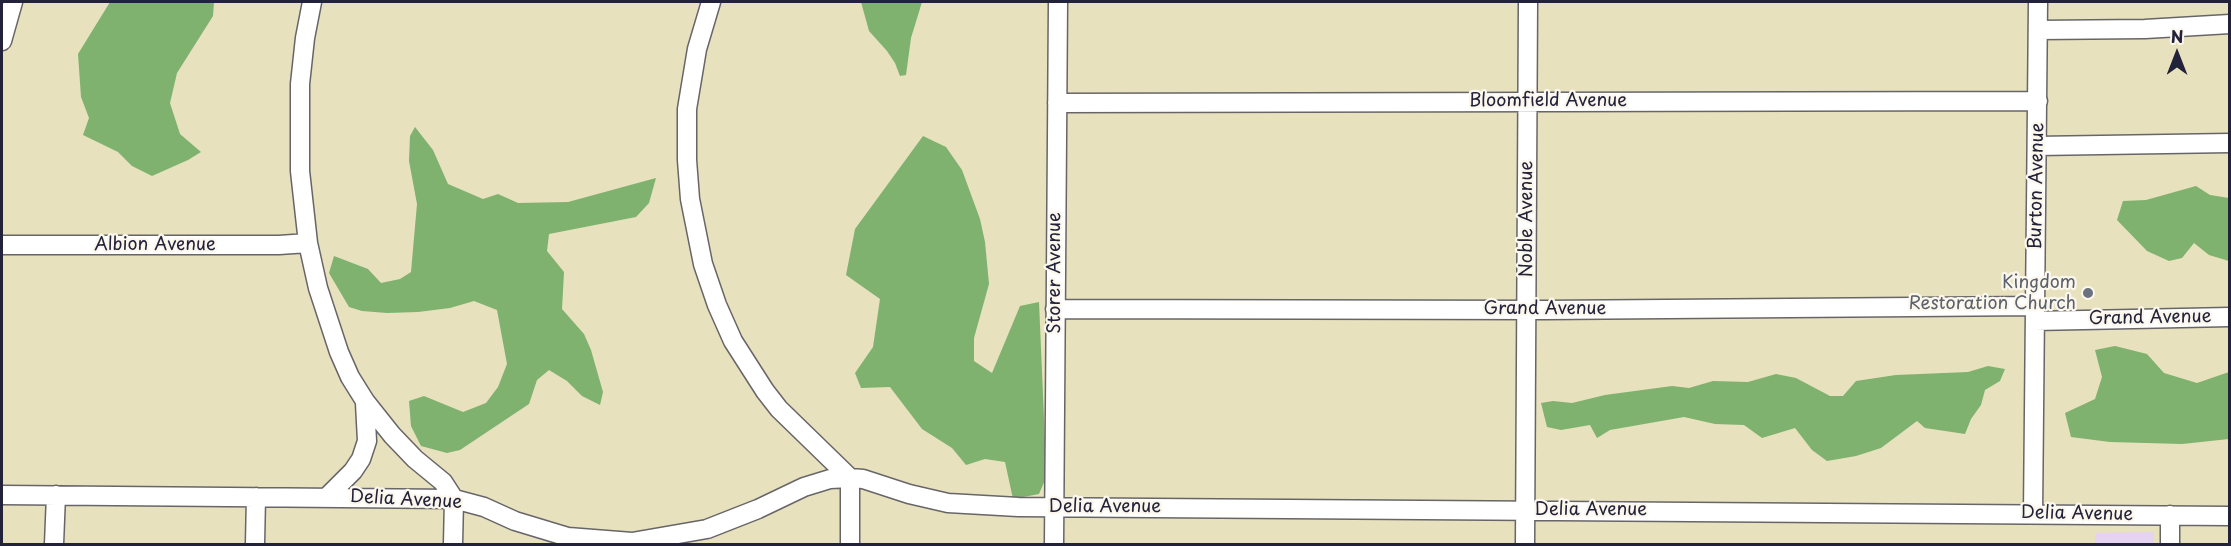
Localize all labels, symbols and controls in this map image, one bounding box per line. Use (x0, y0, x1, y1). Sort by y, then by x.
north arrow (2147, 24, 2207, 84)
text: N (2171, 24, 2183, 48)
street label: Bloomfield Avenue (1469, 90, 1627, 112)
street label: Burton Avenue (2025, 122, 2049, 250)
street label: Noble Avenue (1516, 161, 1538, 277)
street label: Storer Avenue (1044, 212, 1066, 334)
street label: Albion Avenue (94, 234, 216, 256)
place label: Kingdom Restoration Church (1909, 272, 2076, 314)
marker: Kingdom Restoration Church (2081, 286, 2095, 300)
street label: Grand Avenue (1484, 298, 1606, 320)
street label: Grand Avenue (2088, 306, 2212, 330)
street label: Delia Avenue (349, 486, 463, 514)
street label: Delia Avenue (1049, 496, 1161, 518)
street label: Delia Avenue (1535, 499, 1647, 521)
street label: Delia Avenue (2021, 502, 2133, 526)

